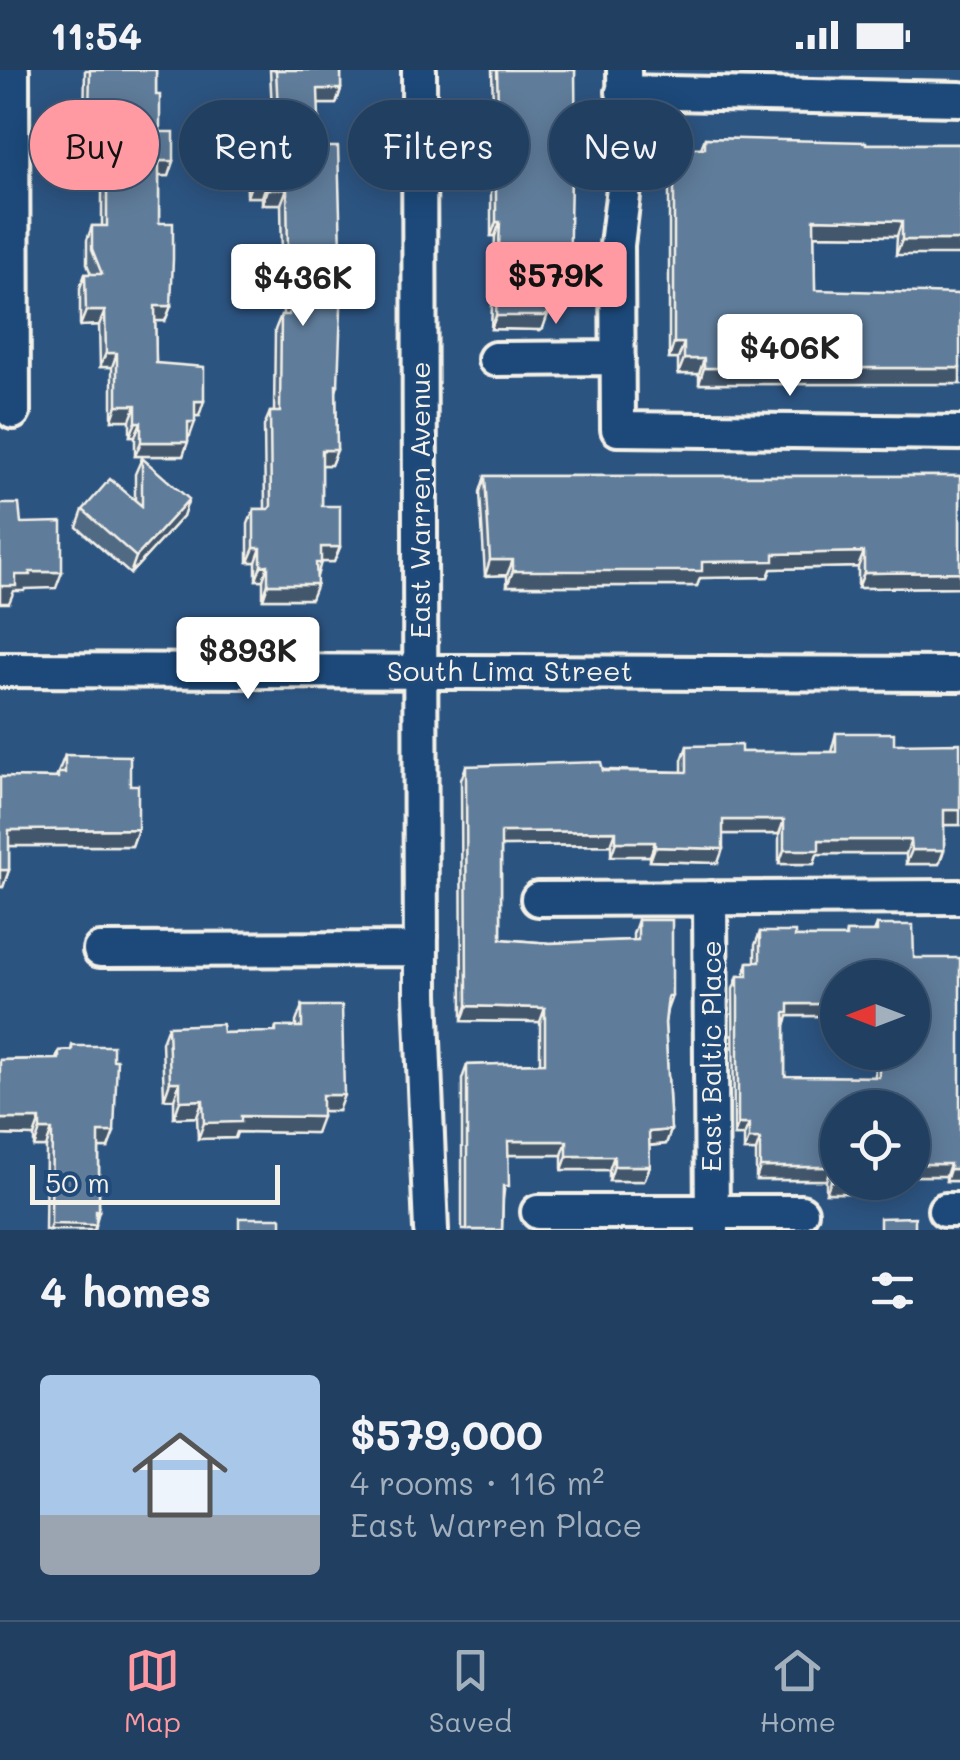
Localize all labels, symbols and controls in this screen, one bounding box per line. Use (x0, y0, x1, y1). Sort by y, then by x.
text: 11:54 (50, 10, 142, 60)
chip: Buy (30, 100, 159, 190)
chip: Rent (179, 100, 328, 190)
chip: Filters (348, 100, 529, 190)
chip: New (549, 100, 693, 190)
pin: $579K (486, 242, 626, 327)
pin: $436K (233, 244, 373, 329)
text: $579K (508, 253, 604, 295)
text: $436K (253, 255, 353, 297)
pin: $406K (720, 314, 860, 399)
text: $406K (739, 325, 841, 367)
street label: East Warren Avenue (401, 361, 437, 639)
pin: $893K (178, 617, 318, 702)
text: $893K (198, 628, 298, 670)
street label: South Lima Street (387, 652, 633, 688)
street label: East Baltic Place (692, 940, 728, 1172)
north arrow (820, 960, 930, 1070)
map controls (820, 960, 930, 1200)
button: locate (820, 1090, 930, 1200)
scale bar (30, 1160, 280, 1204)
text: 50 m (45, 1164, 110, 1200)
text: 4 homes (40, 1263, 211, 1318)
icon: filters (865, 1263, 920, 1318)
text: $579,000 (350, 1406, 543, 1461)
icon: home (120, 1415, 240, 1535)
text: 4 rooms · 116 m² (350, 1461, 604, 1503)
text: East Warren Place (350, 1503, 642, 1545)
tab: Map (124, 1643, 181, 1739)
tab: Saved (429, 1643, 512, 1739)
tab: Home (760, 1643, 836, 1739)

